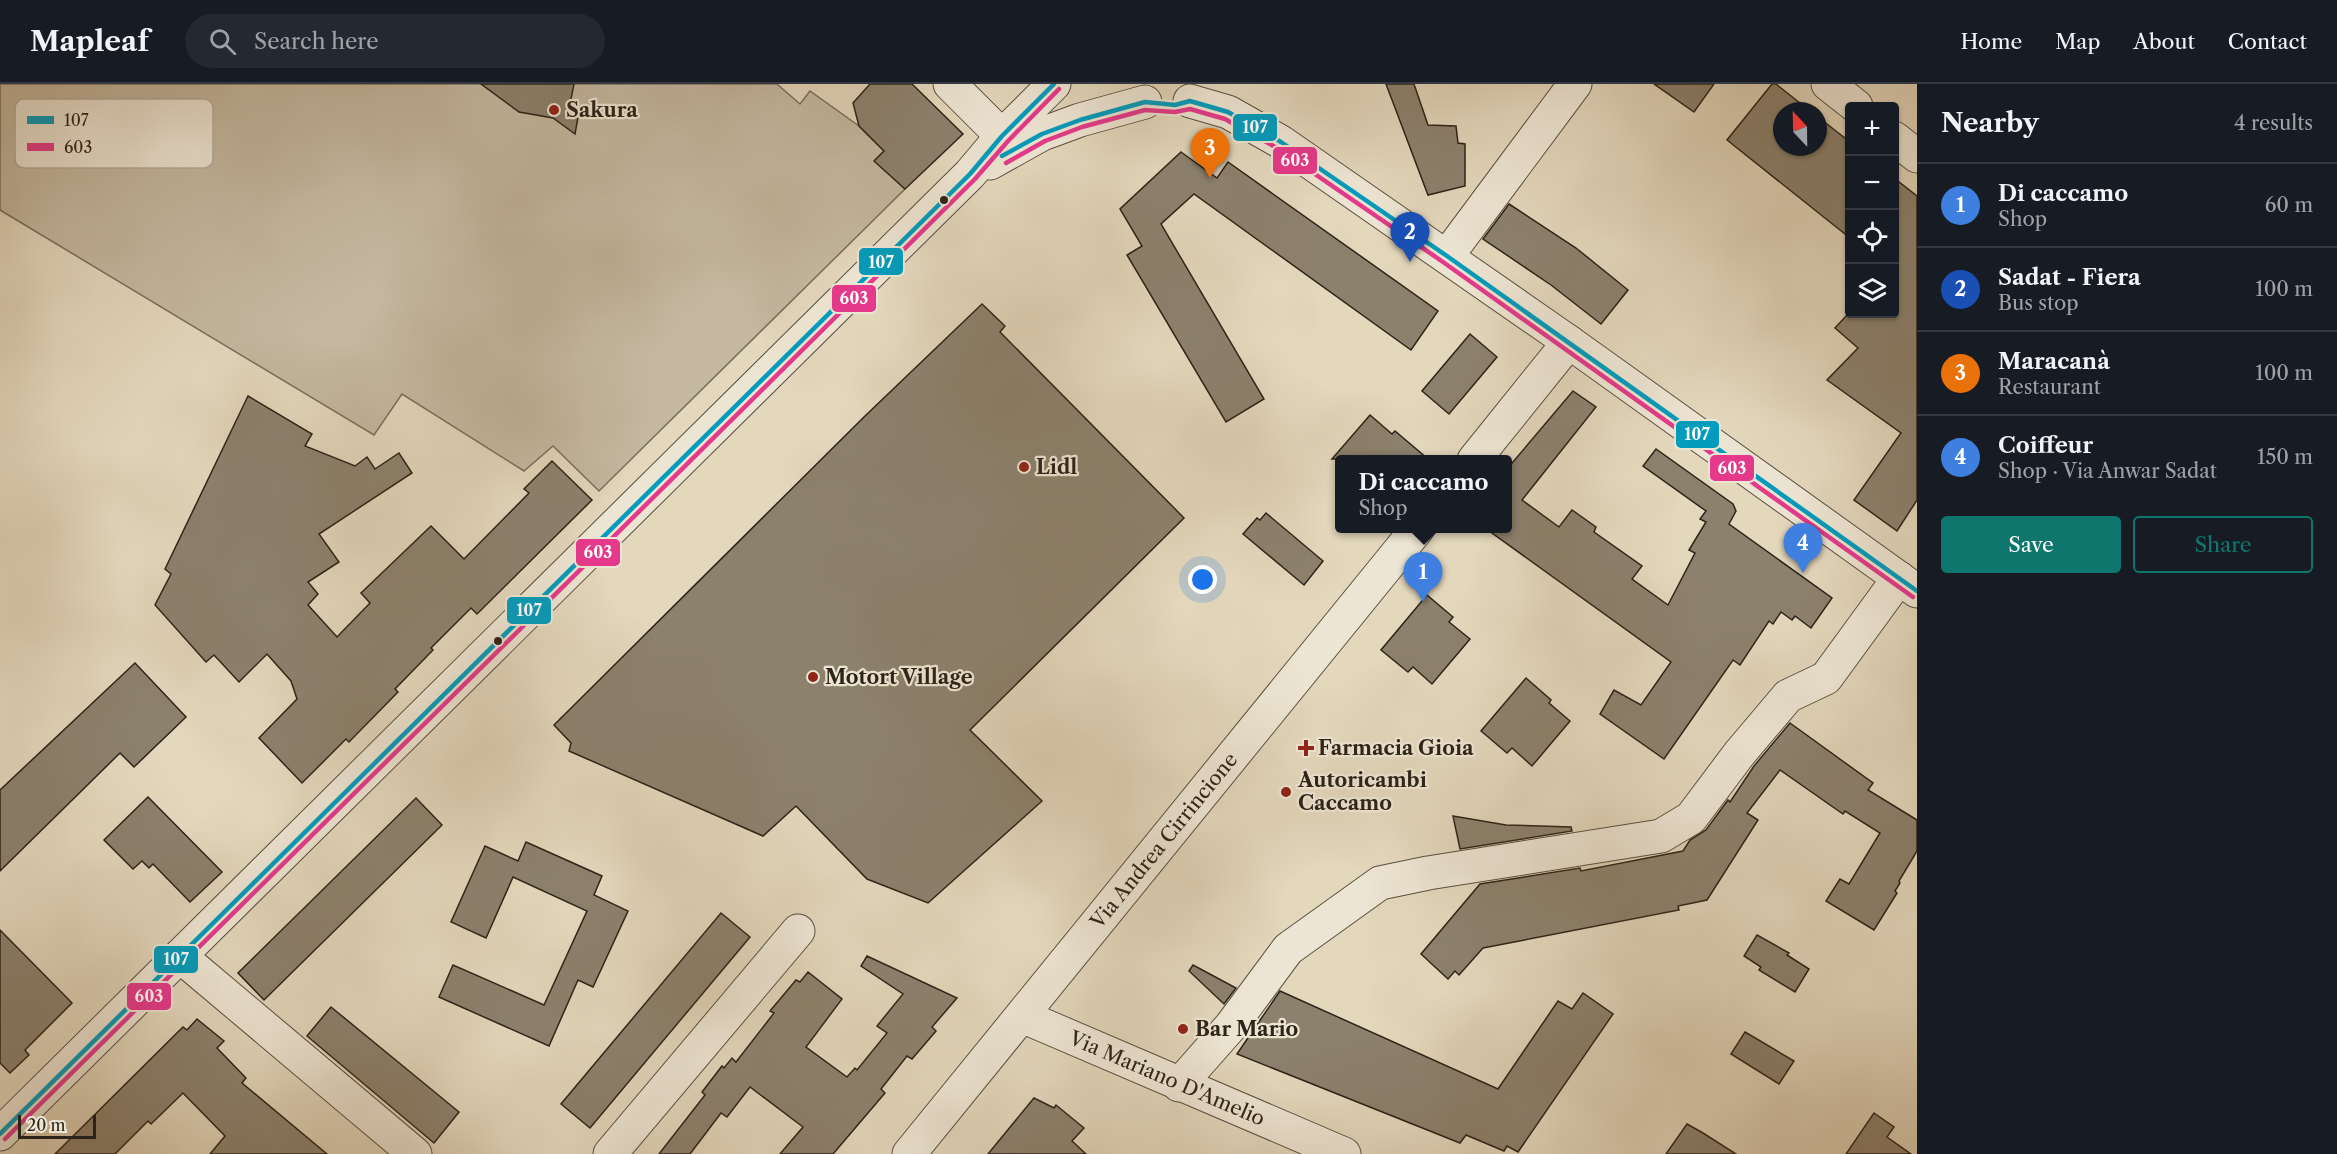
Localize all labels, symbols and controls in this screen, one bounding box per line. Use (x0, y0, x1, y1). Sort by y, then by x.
search box (185, 14, 605, 68)
text: Mapleaf (30, 24, 149, 58)
icon: search (206, 25, 239, 58)
text: Search here (254, 28, 379, 55)
text: Home (1961, 29, 2022, 54)
text: Map (2055, 29, 2100, 54)
text: About (2133, 29, 2195, 54)
text: Contact (2228, 29, 2307, 54)
place label: Sakura (566, 98, 638, 122)
legend (15, 99, 213, 168)
north arrow (1773, 102, 1827, 156)
map controls (1845, 102, 1899, 318)
button: + (1845, 102, 1899, 156)
marker: Sakura (547, 103, 561, 117)
text: Nearby (1941, 107, 2039, 139)
text: 107 (64, 110, 89, 130)
text: 4 results (2234, 111, 2313, 135)
line badge: 107 (1232, 113, 1278, 142)
text: 107 (1242, 117, 1268, 137)
pin: 3 (1190, 128, 1230, 178)
text: 603 (64, 137, 92, 157)
line badge: 603 (1272, 146, 1318, 175)
text: 603 (1281, 150, 1309, 170)
button: − (1845, 156, 1899, 210)
text: Di caccamo (1998, 180, 2128, 207)
text: 1 (1956, 193, 1965, 217)
text: 60 m (2265, 193, 2313, 217)
unlabelled marker (938, 194, 950, 206)
text: Shop (1998, 207, 2047, 231)
button: locate (1845, 210, 1899, 264)
pin: 2 (1390, 212, 1430, 262)
line badge: 107 (858, 247, 904, 276)
text: 107 (868, 252, 894, 272)
button: layers (1845, 264, 1899, 318)
text: Sadat - Fiera (1998, 264, 2141, 291)
text: 2 (1955, 277, 1966, 301)
text: 100 m (2255, 277, 2313, 301)
line badge: 603 (831, 284, 877, 313)
text: 603 (840, 288, 868, 308)
text: Bus stop (1998, 291, 2079, 315)
text: Maracanà (1998, 348, 2110, 375)
text: 3 (1955, 361, 1966, 385)
text: 100 m (2255, 361, 2313, 385)
text: Restaurant (1998, 375, 2101, 399)
line badge: 107 (1675, 420, 1720, 449)
text: 107 (1684, 424, 1710, 444)
text: Coiffeur (1998, 432, 2093, 459)
text: 4 (1955, 445, 1966, 469)
text: 150 m (2257, 445, 2313, 469)
line badge: 603 (1709, 454, 1755, 482)
place label: Lidl (1036, 455, 1077, 479)
popup (1335, 455, 1512, 533)
text: 603 (1718, 458, 1746, 478)
text: Shop · Via Anwar Sadat (1998, 459, 2217, 483)
marker: Lidl (1017, 460, 1031, 474)
text: Di caccamo (1358, 469, 1489, 496)
text: Shop (1358, 496, 1407, 520)
button: Save (1941, 516, 2121, 573)
button: Share (2133, 516, 2313, 573)
pin: 4 (1784, 524, 1822, 573)
line badge: 603 (575, 538, 621, 567)
text: 603 (584, 542, 612, 562)
pin: 1 (1404, 552, 1442, 602)
your location (1188, 565, 1217, 594)
line badge: 107 (506, 596, 552, 625)
text: 107 (516, 600, 542, 620)
unlabelled marker (492, 635, 504, 647)
place label: Motort Village (825, 665, 973, 689)
marker: Motort Village (806, 670, 820, 684)
place label: Farmacia Gioia (1318, 736, 1474, 760)
marker: Farmacia Gioia (1299, 741, 1313, 755)
street label: Via Andrea Cirrincione (1085, 748, 1242, 934)
place label: Autoricambi Caccamo (1297, 768, 1427, 815)
marker: Autoricambi Caccamo (1279, 785, 1293, 799)
line badge: 107 (153, 945, 199, 974)
text: 107 (163, 949, 189, 969)
line badge: 603 (126, 982, 172, 1011)
text: 603 (135, 986, 163, 1006)
place label: Bar Mario (1195, 1017, 1298, 1041)
marker: Bar Mario (1176, 1022, 1190, 1036)
street label: Via Mariano D'Amelio (1065, 1025, 1269, 1131)
scale bar (18, 1112, 96, 1140)
text: 20 m (27, 1115, 66, 1135)

